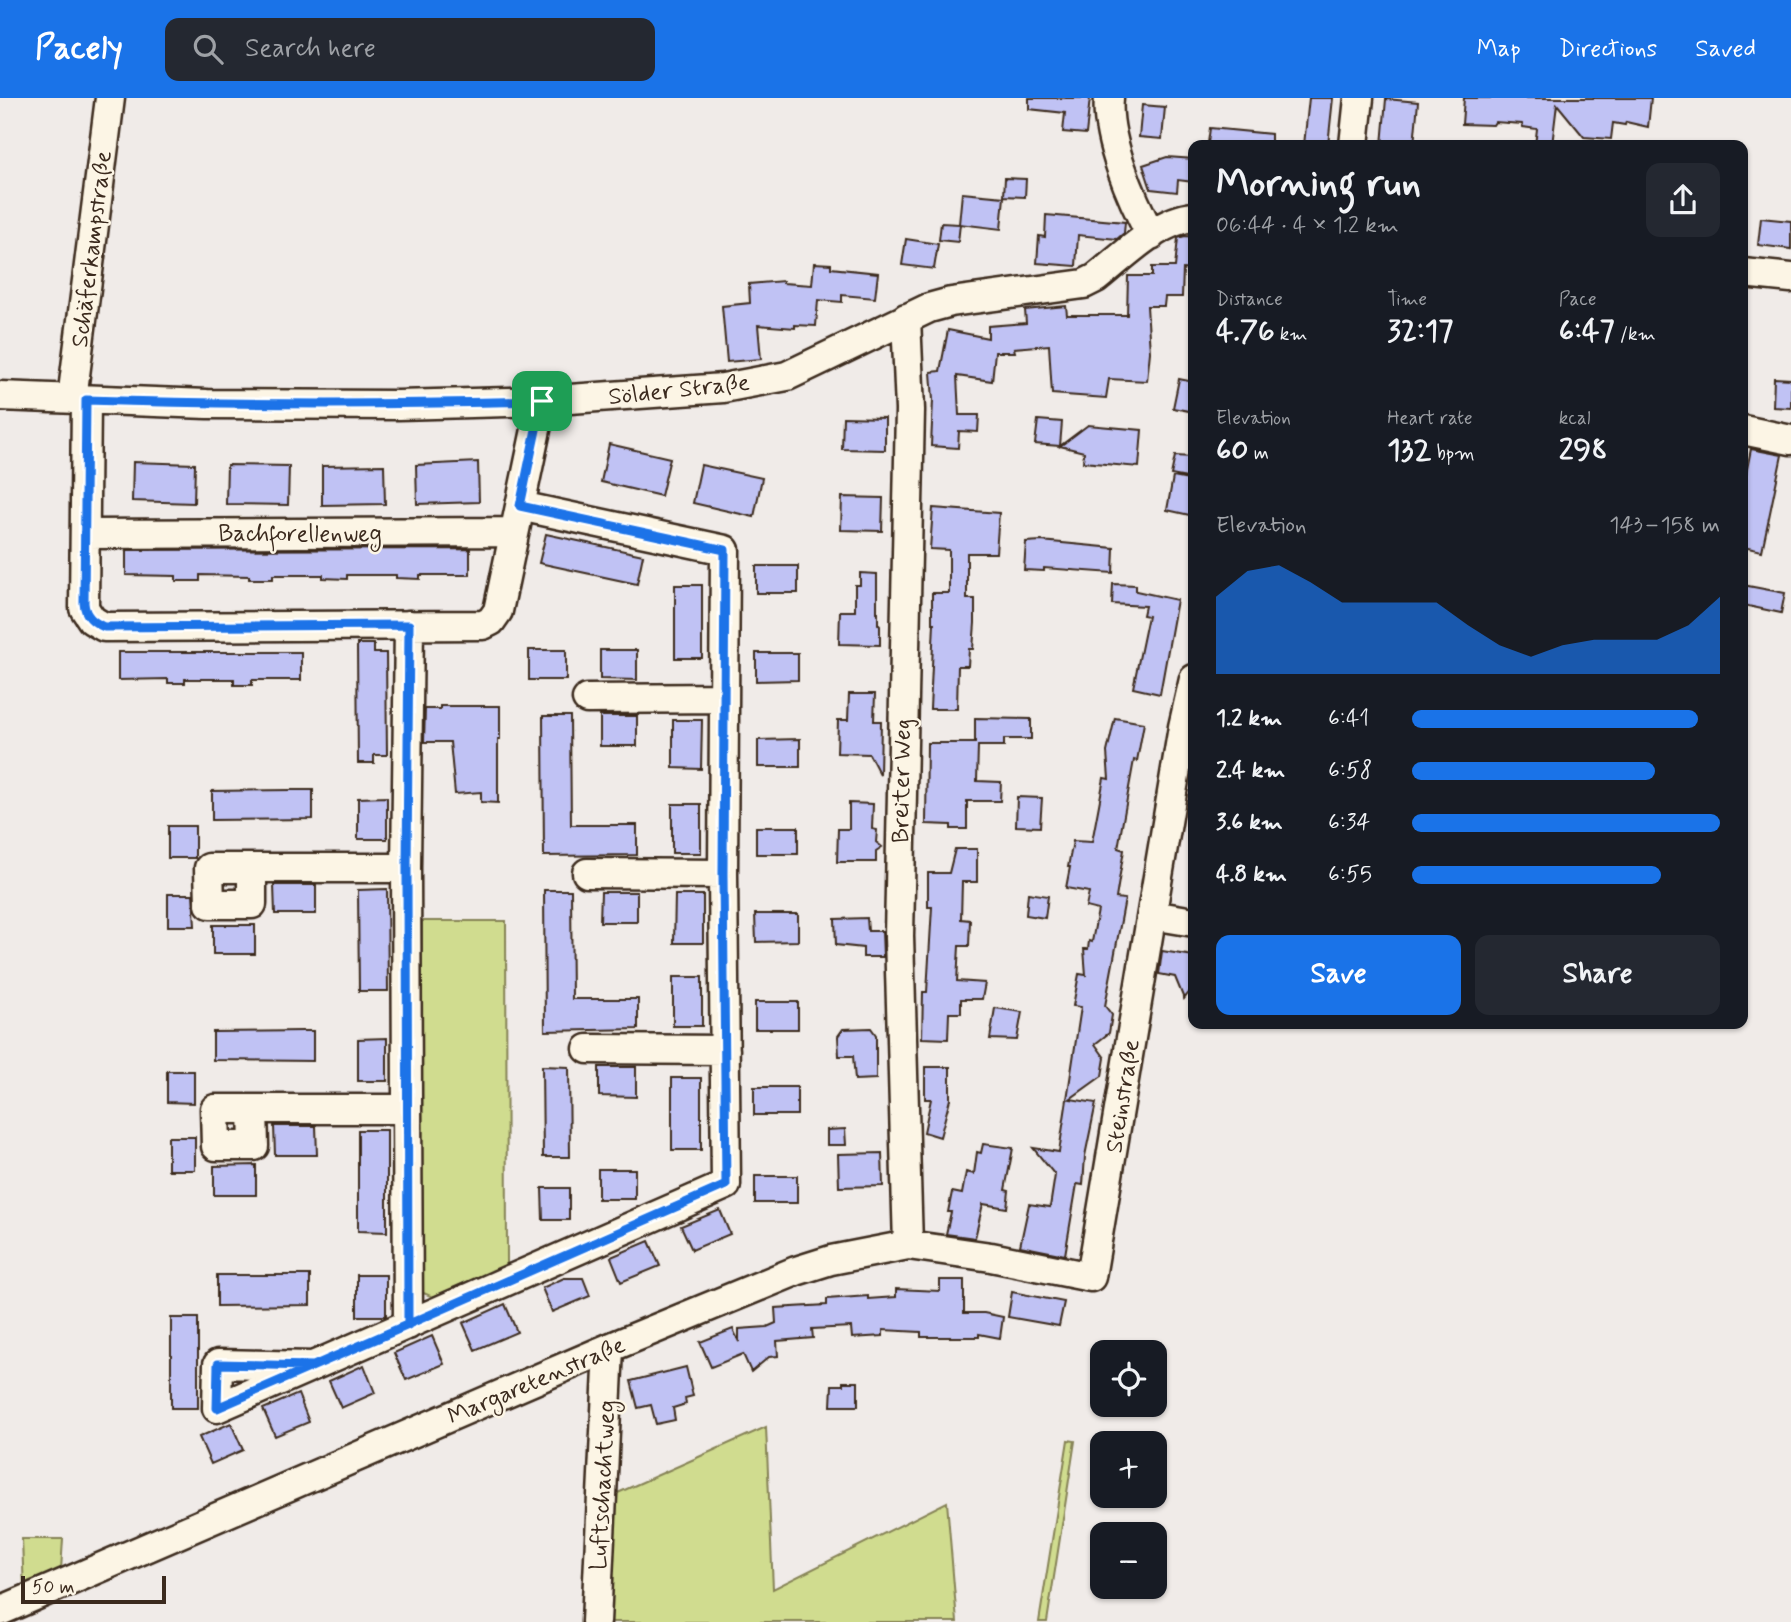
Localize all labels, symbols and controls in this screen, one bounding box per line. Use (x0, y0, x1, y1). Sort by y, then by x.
search box (165, 18, 655, 81)
text: Pacely (35, 27, 123, 71)
icon: search (189, 30, 227, 68)
text: Search here (245, 32, 376, 66)
text: Map (1477, 34, 1521, 65)
text: Directions (1559, 34, 1657, 65)
text: Saved (1695, 34, 1756, 65)
street label: Schäferkampstraße (65, 149, 120, 349)
text: Morning run (1216, 160, 1421, 209)
button: share (1646, 163, 1720, 237)
text: 06:44 · 4 × 1.2 km (1216, 211, 1399, 241)
text: Distance (1216, 287, 1283, 312)
text: Time (1387, 287, 1427, 312)
text: Pace (1559, 287, 1596, 312)
text: 4.76 (1216, 312, 1275, 351)
text: 32:17 (1387, 312, 1453, 351)
text: 6:47 (1559, 312, 1615, 351)
text: km (1275, 322, 1307, 347)
text: /km (1615, 322, 1656, 347)
street label: Sölder Straße (607, 368, 751, 413)
pin (512, 371, 572, 431)
icon: arrive (523, 382, 561, 420)
text: Elevation (1216, 406, 1291, 431)
text: Heart rate (1387, 406, 1473, 431)
text: kcal (1559, 406, 1591, 431)
text: 60 (1216, 431, 1249, 470)
text: 132 (1387, 431, 1431, 470)
text: 298 (1559, 431, 1607, 470)
text: m (1249, 441, 1269, 466)
text: bpm (1431, 441, 1475, 466)
text: Elevation (1216, 511, 1307, 541)
text: 143–158 m (1609, 511, 1720, 541)
street label: Bachforellenweg (218, 519, 382, 552)
text: 1.2 km (1216, 704, 1282, 734)
text: 6:41 (1328, 704, 1369, 734)
street label: Breiter Weg (886, 719, 919, 843)
text: 2.4 km (1216, 756, 1285, 786)
text: 6:58 (1328, 756, 1372, 786)
text: 3.6 km (1216, 808, 1283, 838)
text: 6:34 (1328, 808, 1370, 838)
text: 4.8 km (1216, 860, 1287, 890)
text: 6:55 (1328, 860, 1372, 890)
button: Save (1216, 935, 1461, 1015)
button: Share (1475, 935, 1720, 1015)
street label: Steinstraße (1099, 1037, 1148, 1155)
street label: Margaretenstraße (443, 1330, 631, 1435)
map controls (1090, 1340, 1167, 1599)
button: locate (1090, 1340, 1167, 1417)
street label: Luftschachtweg (584, 1399, 625, 1571)
button: + (1090, 1431, 1167, 1508)
button: − (1090, 1522, 1167, 1599)
scale bar (21, 1573, 166, 1605)
text: 50 m (32, 1575, 75, 1600)

